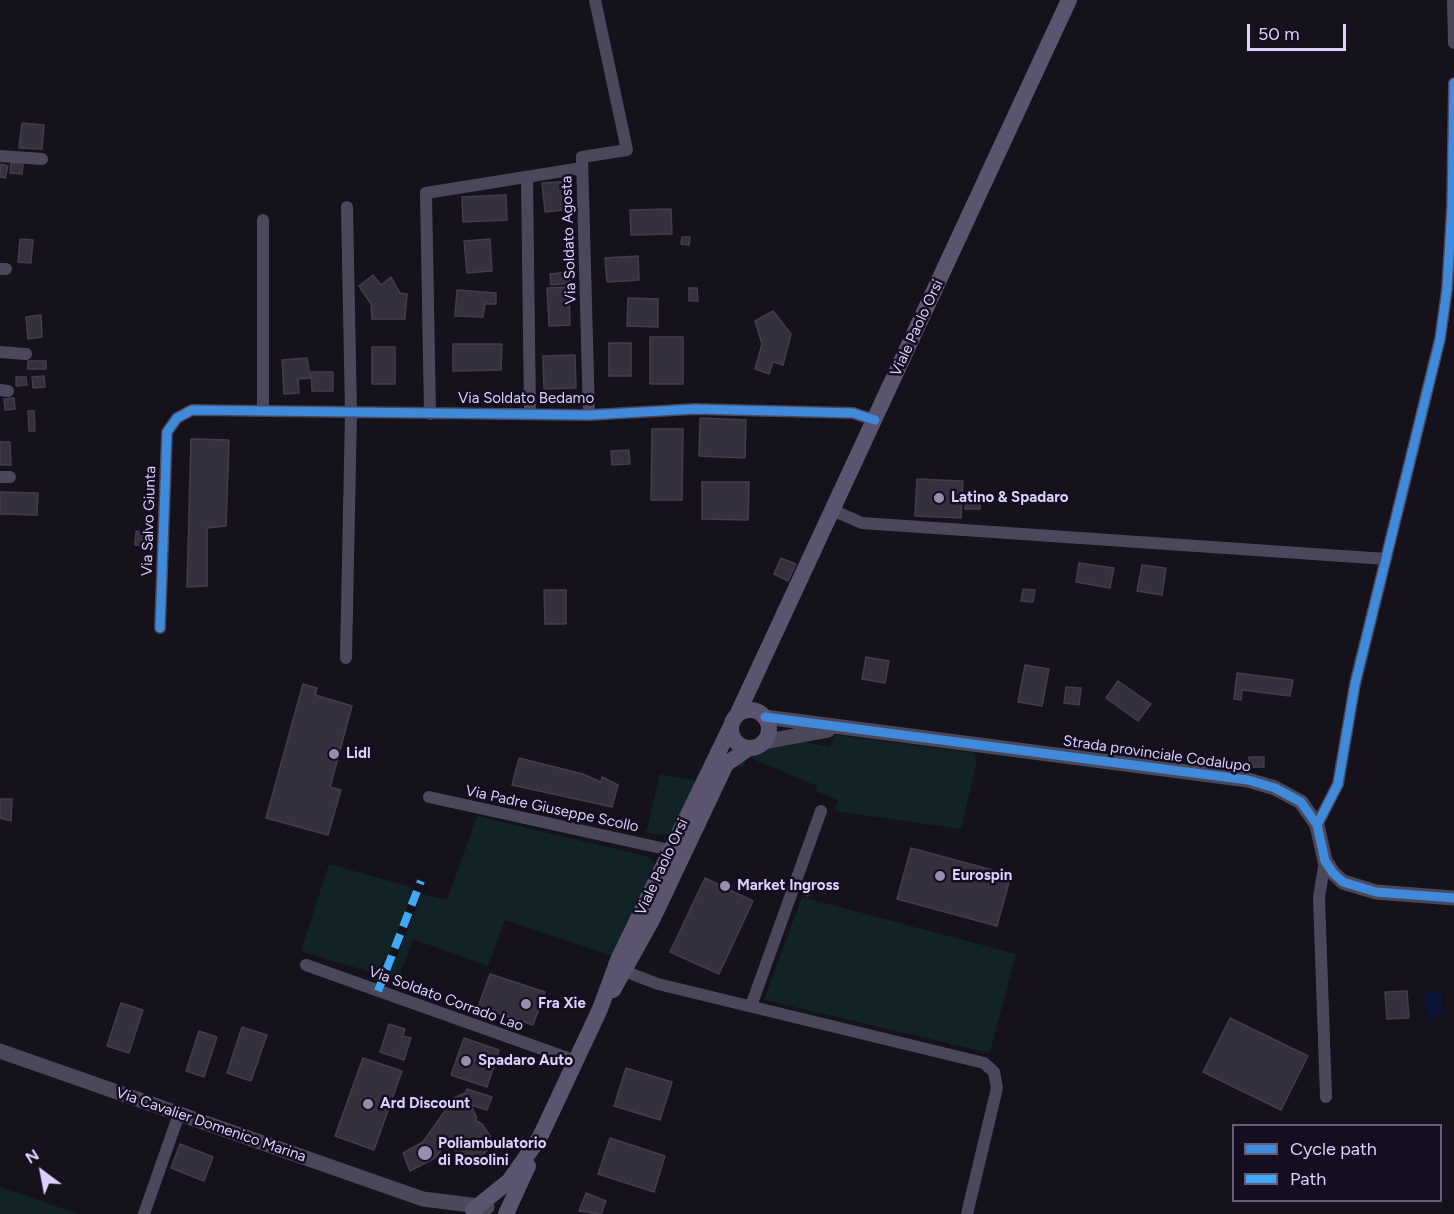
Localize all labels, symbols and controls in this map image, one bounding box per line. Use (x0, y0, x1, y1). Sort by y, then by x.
scale bar (1250, 12, 1349, 50)
text: 50 m (1258, 23, 1300, 45)
street label: Via Soldato Agosta (558, 175, 580, 305)
street label: Viale Paolo Orsi (887, 277, 947, 379)
street label: Via Soldato Bedamo (458, 390, 594, 408)
street label: Via Salvo Giunta (138, 466, 160, 576)
place label: Latino & Spadaro (951, 489, 1069, 507)
marker: Latino & Spadaro (932, 491, 946, 505)
street label: Strada provinciale Codalupo (1062, 732, 1252, 776)
place label: Lidl (346, 745, 371, 763)
marker: Lidl (327, 747, 341, 761)
street label: Via Padre Giuseppe Scollo (464, 782, 640, 836)
street label: Viale Paolo Orsi (632, 816, 692, 918)
place label: Eurospin (952, 867, 1012, 885)
marker: Eurospin (933, 869, 947, 883)
place label: Market Ingross (737, 877, 839, 895)
marker: Market Ingross (718, 879, 732, 893)
street label: Via Soldato Corrado Lao (366, 963, 526, 1035)
place label: Fra Xie (538, 995, 586, 1013)
marker: Fra Xie (519, 997, 533, 1011)
place label: Spadaro Auto (478, 1052, 573, 1070)
marker: Spadaro Auto (459, 1054, 473, 1068)
street label: Via Cavalier Domenico Marina (114, 1084, 308, 1166)
place label: Ard Discount (380, 1095, 470, 1113)
marker: Ard Discount (361, 1097, 375, 1111)
legend (1232, 1124, 1442, 1202)
place label: Poliambulatorio di Rosolini (438, 1135, 546, 1170)
text: Cycle path (1290, 1138, 1377, 1160)
north arrow (12, 1142, 72, 1202)
marker: Poliambulatorio di Rosolini (416, 1144, 434, 1162)
text: N (22, 1145, 42, 1168)
text: Path (1290, 1168, 1326, 1190)

